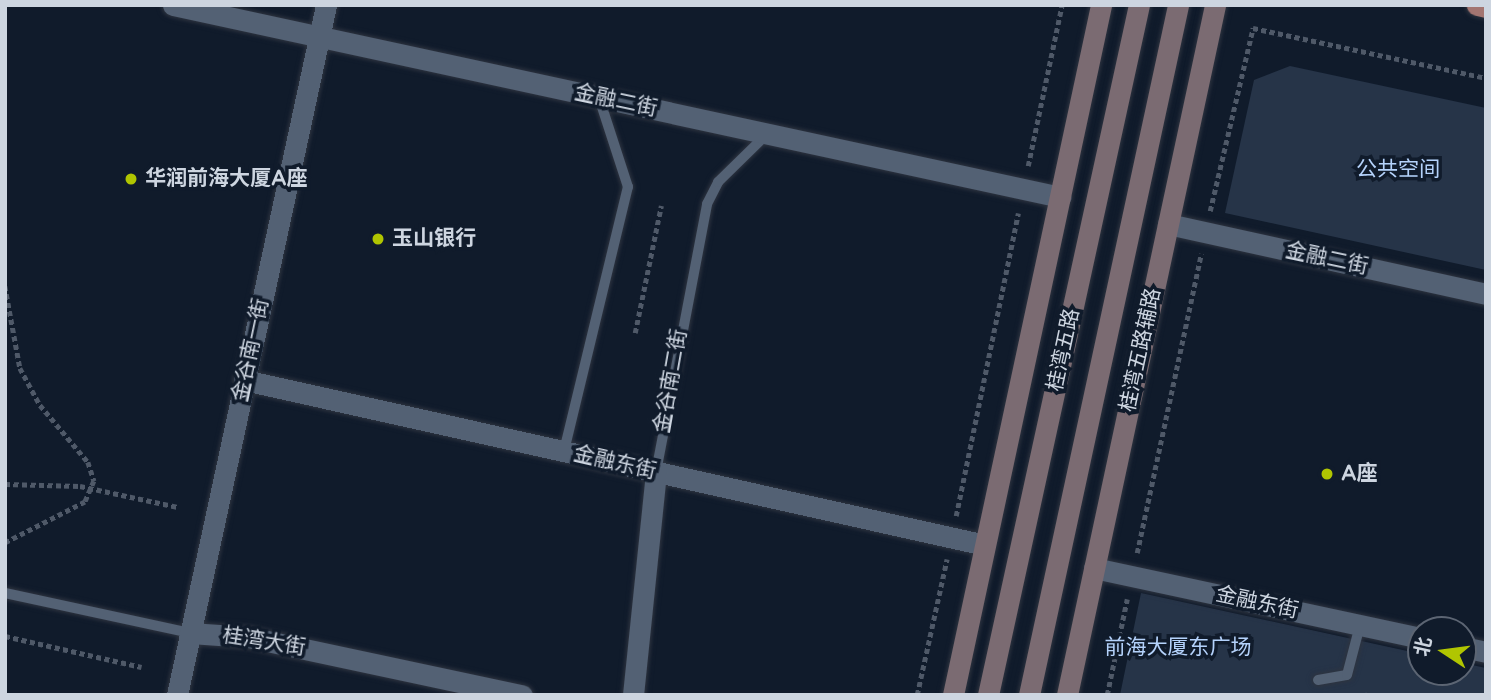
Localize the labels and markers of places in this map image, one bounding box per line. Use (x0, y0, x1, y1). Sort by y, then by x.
place label: 华润前海大厦A座 (145, 166, 308, 192)
marker: 华润前海大厦A座 (123, 171, 139, 187)
place label: 玉山银行 (392, 226, 476, 252)
marker: 玉山银行 (370, 231, 386, 247)
place label: A座 (1341, 461, 1378, 487)
marker: A座 (1319, 466, 1335, 482)

